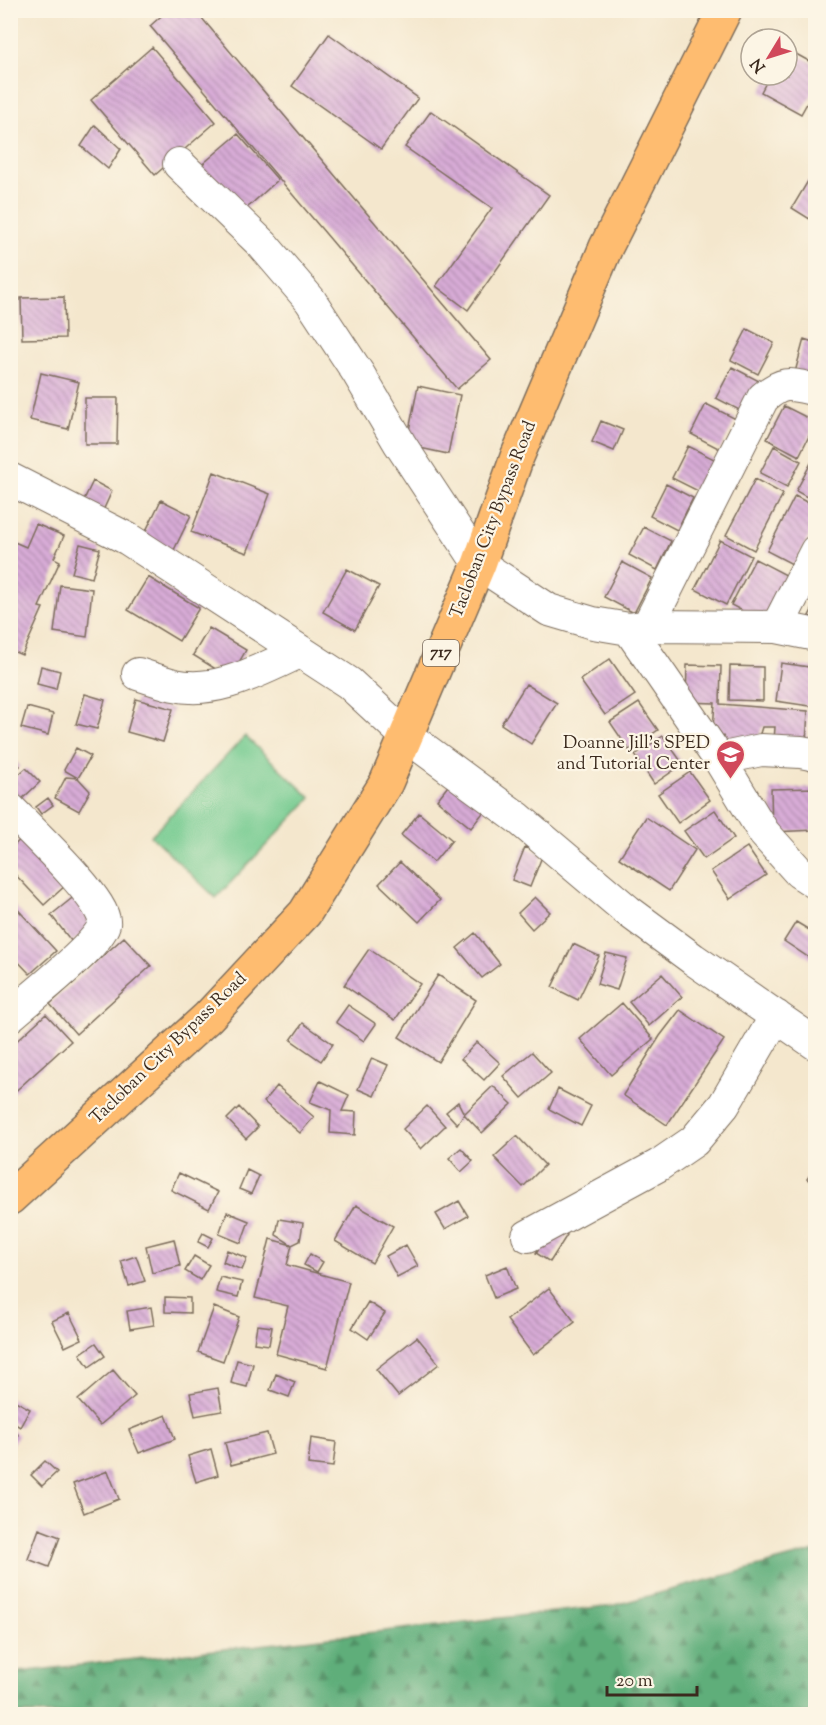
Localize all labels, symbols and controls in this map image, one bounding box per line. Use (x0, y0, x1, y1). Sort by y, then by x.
north arrow (739, 27, 799, 87)
text: N (746, 52, 772, 77)
street label: Tacloban City Bypass Road (444, 418, 544, 622)
road number: 717 (423, 640, 459, 666)
place label: Doanne Jill's SPED and Tutorial Center (557, 731, 710, 778)
school or university icon: Doanne Jill's SPED and Tutorial Center (715, 738, 747, 780)
street label: Tacloban City Bypass Road (85, 967, 253, 1131)
scale bar (607, 1659, 697, 1697)
text: 20 m (616, 1669, 653, 1695)

